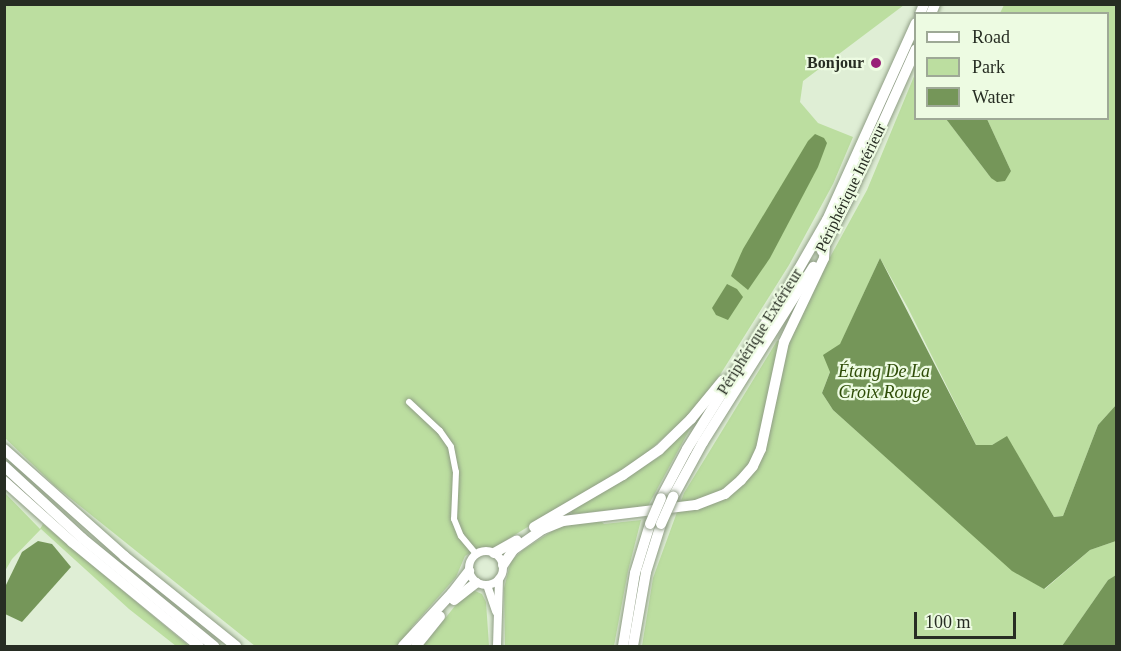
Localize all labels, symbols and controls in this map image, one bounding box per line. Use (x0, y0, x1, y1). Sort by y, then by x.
legend (914, 12, 1109, 120)
text: Road (972, 27, 1010, 47)
place label: Bonjour (807, 53, 864, 73)
marker: Bonjour (869, 56, 883, 70)
text: Park (972, 57, 1005, 77)
text: Water (972, 87, 1015, 107)
street label: Périphérique Intérieur (812, 121, 890, 255)
street label: Périphérique Extérieur (713, 265, 807, 399)
water label: Étang De La Croix Rouge (838, 361, 930, 404)
scale bar (917, 600, 1019, 638)
text: 100 m (925, 612, 971, 632)

